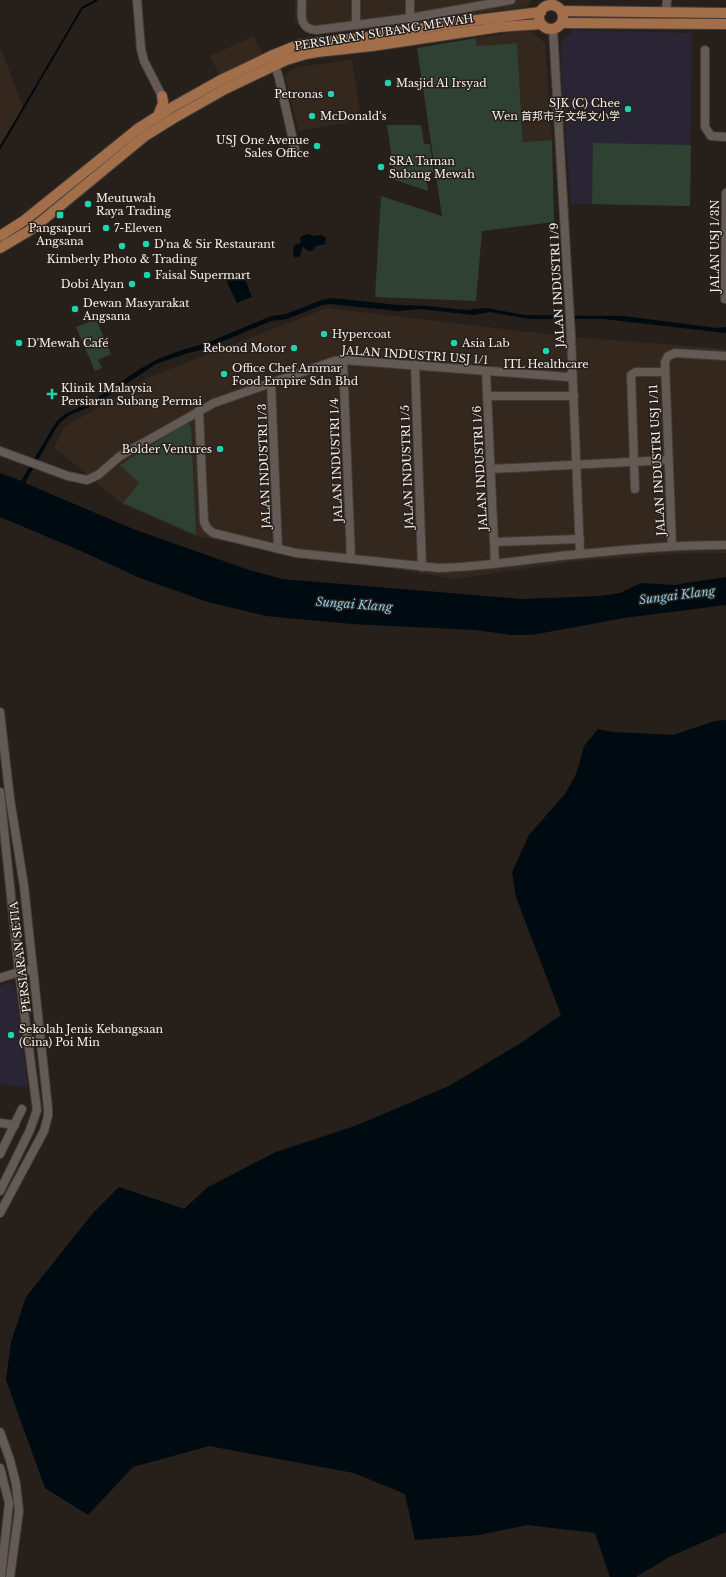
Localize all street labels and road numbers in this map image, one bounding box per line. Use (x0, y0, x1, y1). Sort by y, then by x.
street label: PERSIARAN SUBANG MEWAH (294, 11, 474, 53)
street label: JALAN USJ 1/3N (708, 199, 722, 294)
street label: JALAN INDUSTRI 1/9 (547, 222, 567, 350)
street label: JALAN INDUSTRI USJ 1/1 (339, 343, 489, 367)
street label: JALAN INDUSTRI USJ 1/11 (646, 384, 668, 538)
street label: JALAN INDUSTRI 1/4 (327, 398, 345, 524)
street label: JALAN INDUSTRI 1/3 (255, 403, 273, 531)
street label: JALAN INDUSTRI 1/5 (398, 405, 416, 531)
street label: JALAN INDUSTRI 1/6 (470, 405, 490, 533)
street label: PERSIARAN SETIA (6, 900, 34, 1013)

